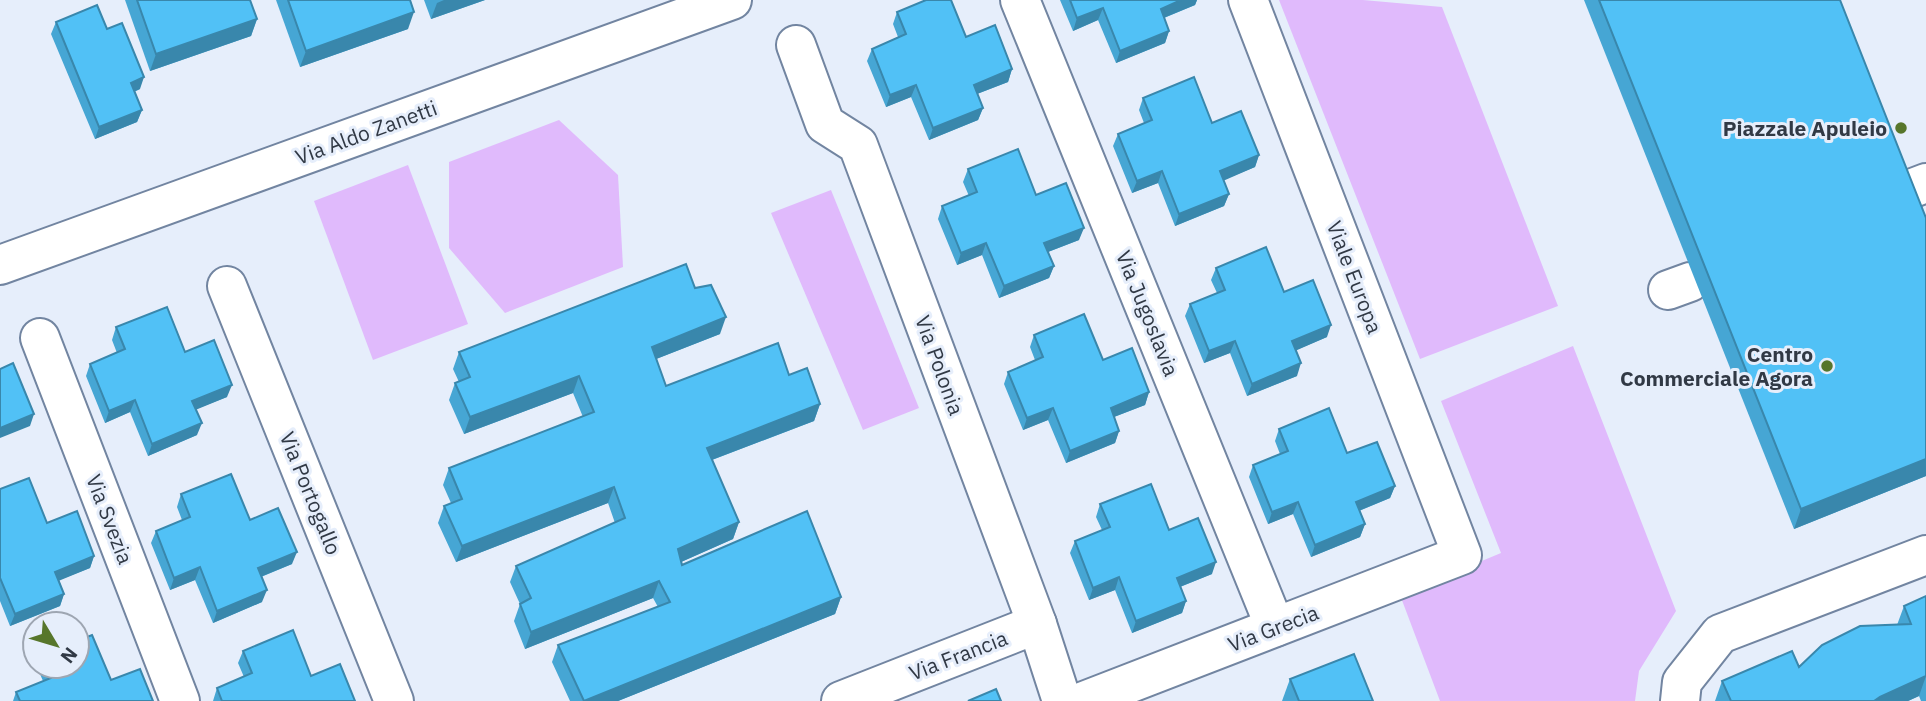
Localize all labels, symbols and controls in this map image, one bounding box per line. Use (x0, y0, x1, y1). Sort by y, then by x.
street label: Via Aldo Zanetti (291, 93, 441, 171)
place label: Piazzale Apuleio (1723, 114, 1887, 142)
marker: Piazzale Apuleio (1893, 120, 1909, 136)
street label: Viale Europa (1321, 217, 1389, 337)
street label: Via Jugoslavia (1110, 246, 1186, 380)
street label: Via Polonia (909, 311, 971, 419)
place label: Centro Commerciale Agora (1620, 340, 1813, 392)
marker: Centro Commerciale Agora (1819, 358, 1835, 374)
street label: Via Portogallo (274, 427, 348, 559)
street label: Via Svezia (80, 470, 140, 568)
street label: Via Grecia (1224, 598, 1322, 658)
north arrow (21, 610, 91, 680)
street label: Via Francia (905, 623, 1011, 687)
text: N (56, 643, 83, 668)

